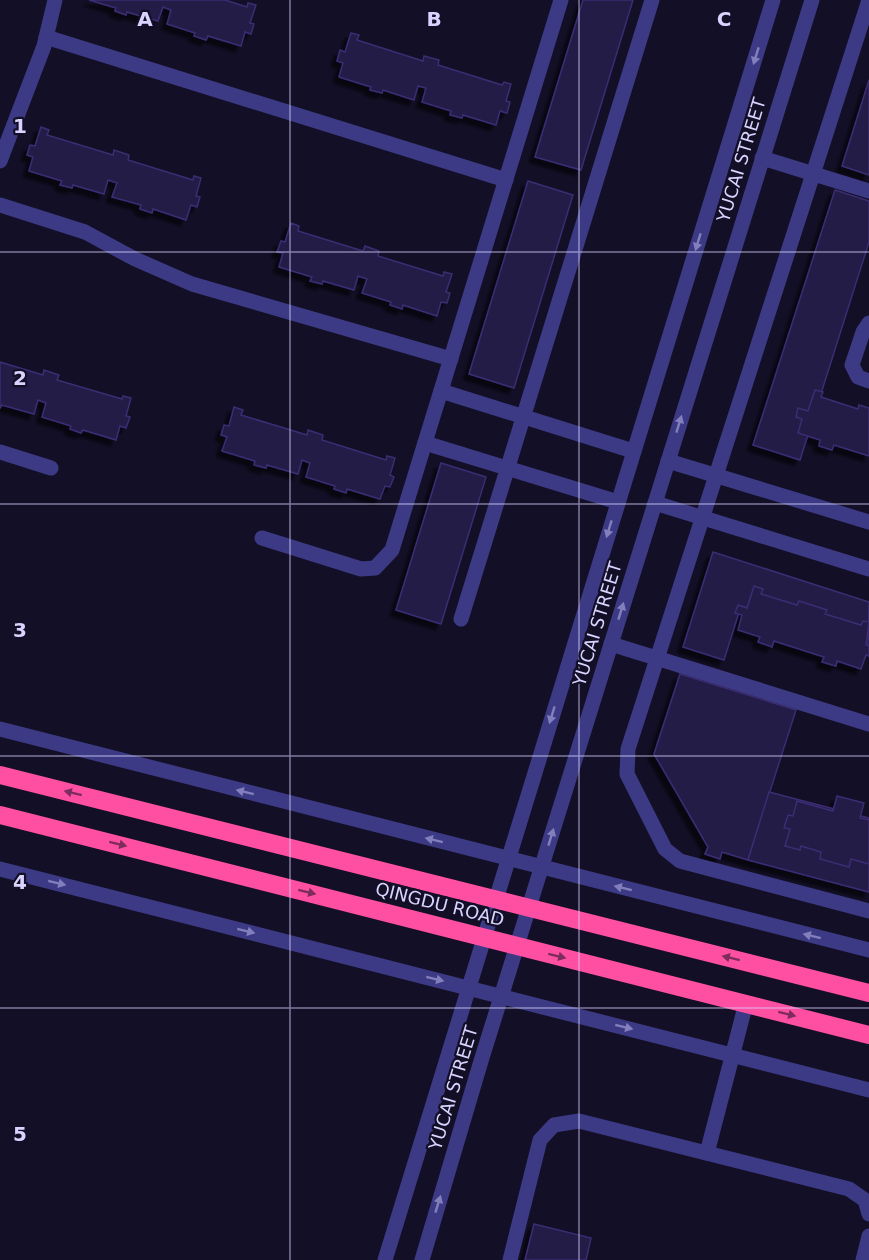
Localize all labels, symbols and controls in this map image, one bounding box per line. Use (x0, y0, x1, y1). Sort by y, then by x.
text: A (137, 7, 153, 31)
text: B (426, 7, 442, 31)
text: C (717, 7, 731, 31)
one-way arrow (751, 47, 760, 65)
street label: YUCAI STREET (712, 94, 770, 226)
text: 1 (13, 114, 27, 138)
one-way arrow (693, 233, 702, 251)
text: 2 (13, 366, 27, 390)
one-way arrow (675, 415, 685, 433)
one-way arrow (604, 520, 613, 538)
street label: YUCAI STREET (568, 558, 626, 690)
one-way arrow (617, 601, 626, 619)
text: 3 (13, 618, 27, 642)
one-way arrow (547, 706, 556, 724)
one-way arrow (236, 786, 254, 796)
one-way arrow (64, 787, 82, 797)
one-way arrow (547, 828, 556, 846)
one-way arrow (425, 835, 443, 844)
one-way arrow (109, 840, 127, 850)
text: 4 (13, 870, 27, 894)
street label: QINGDU ROAD (373, 878, 507, 930)
one-way arrow (47, 879, 66, 889)
one-way arrow (614, 883, 632, 893)
one-way arrow (298, 888, 316, 897)
one-way arrow (236, 927, 255, 937)
one-way arrow (803, 931, 821, 941)
one-way arrow (548, 951, 566, 961)
one-way arrow (722, 952, 740, 962)
one-way arrow (425, 975, 444, 985)
one-way arrow (778, 1009, 796, 1019)
street label: YUCAI STREET (424, 1022, 482, 1154)
one-way arrow (614, 1023, 633, 1033)
text: 5 (13, 1122, 27, 1146)
one-way arrow (434, 1195, 443, 1213)

